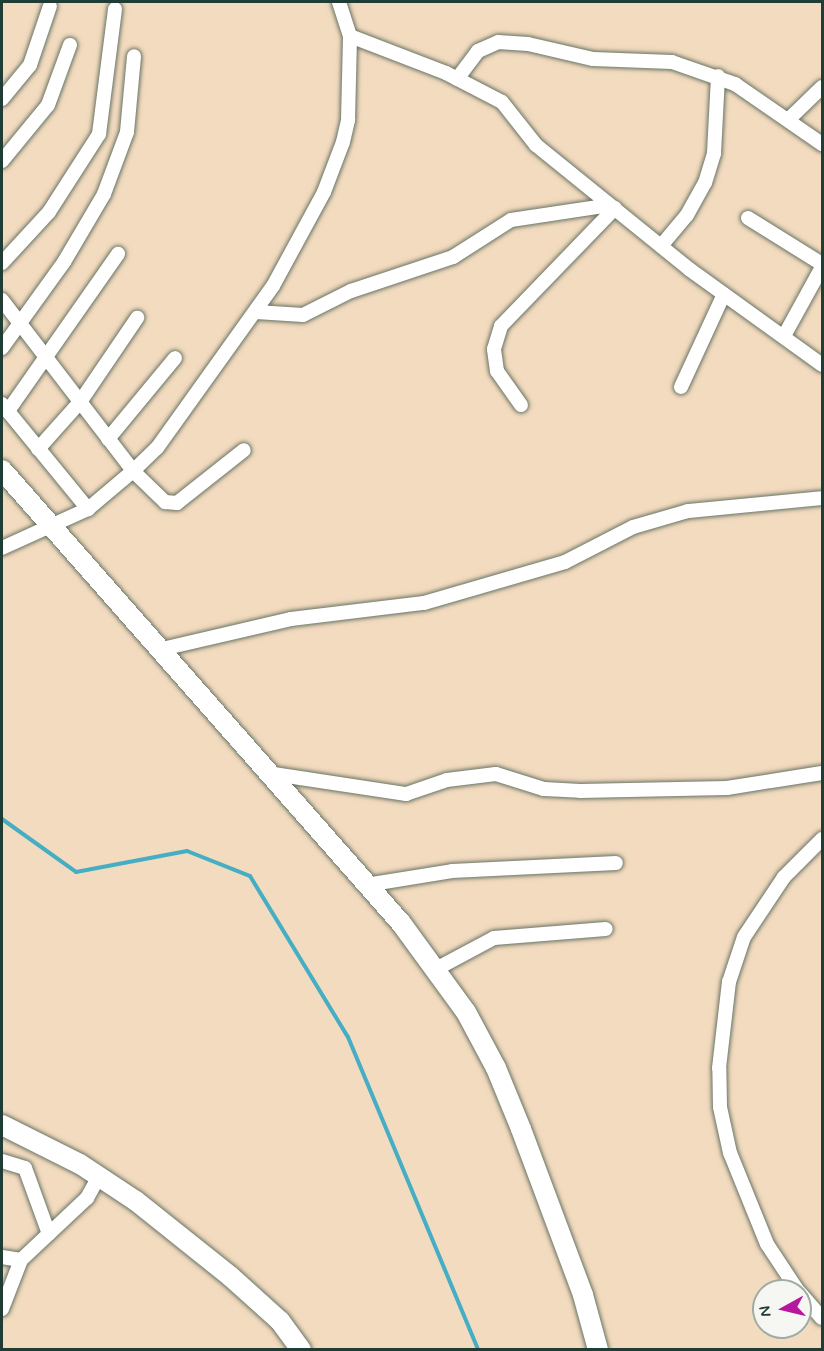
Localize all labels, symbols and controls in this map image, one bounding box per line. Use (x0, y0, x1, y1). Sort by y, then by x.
north arrow (752, 1279, 812, 1339)
text: N (755, 1305, 777, 1318)

